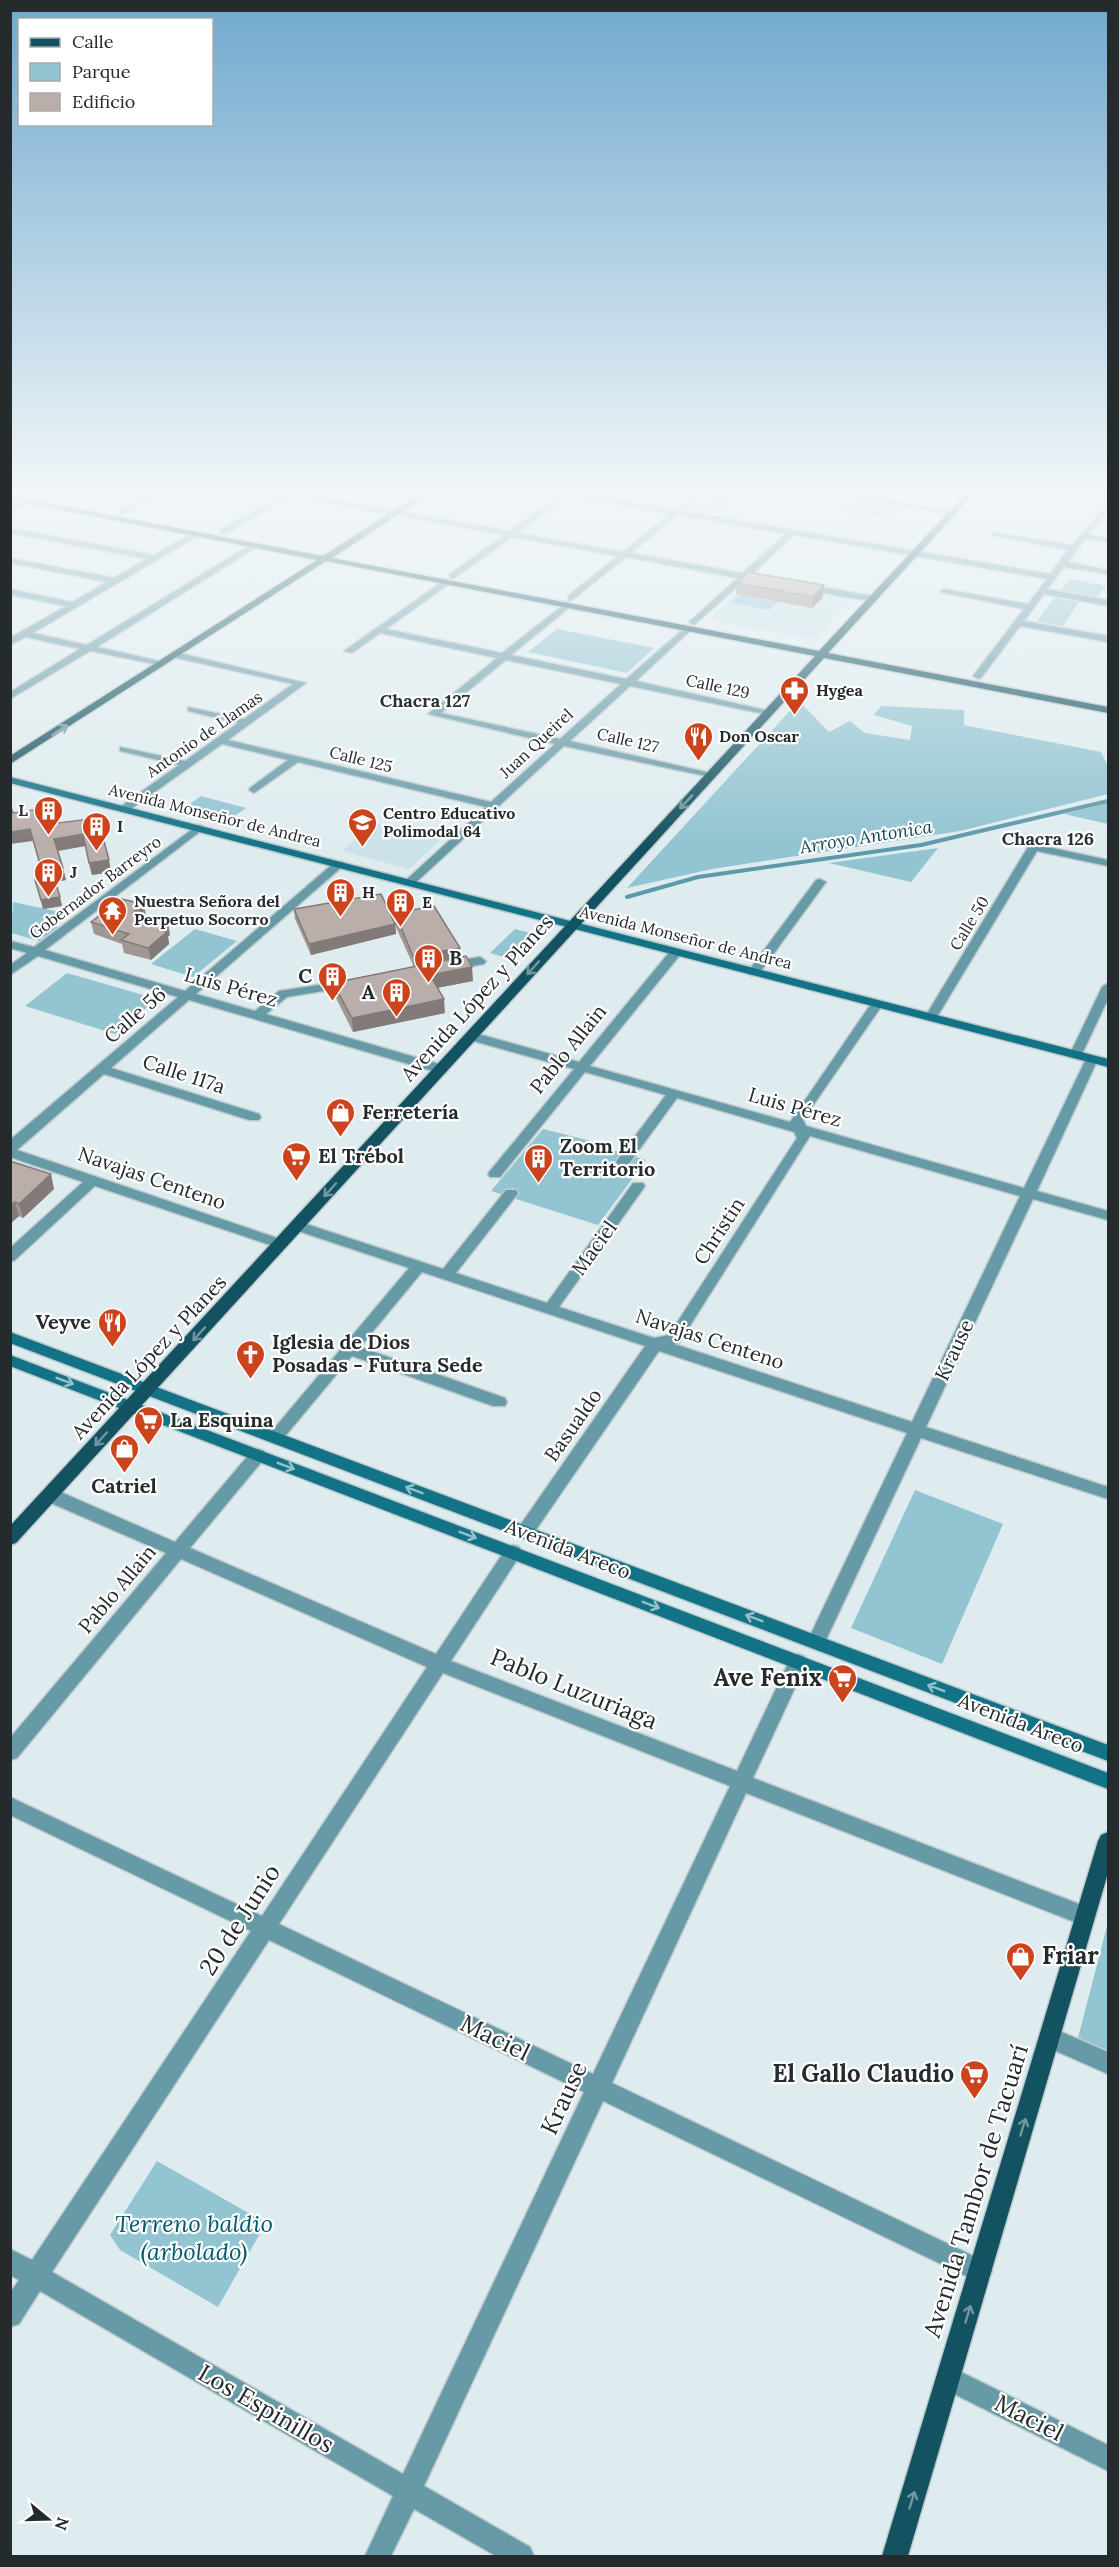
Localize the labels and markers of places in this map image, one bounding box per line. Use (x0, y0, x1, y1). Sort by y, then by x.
pharmacy icon: Hygea (779, 674, 811, 716)
place label: Hygea (816, 680, 863, 700)
restaurant icon: Don Oscar (682, 720, 714, 762)
place label: Don Oscar (719, 726, 799, 746)
building icon: L (33, 794, 65, 836)
place label: L (18, 800, 28, 820)
place label: Centro Educativo Polimodal 64 (383, 803, 515, 841)
school or university icon: Centro Educativo Polimodal 64 (346, 806, 378, 848)
building icon: I (80, 810, 112, 852)
place label: I (117, 816, 123, 836)
building icon: J (33, 856, 65, 898)
place label: J (70, 862, 77, 882)
building icon: H (325, 876, 357, 918)
place label: H (362, 882, 375, 902)
building icon: E (385, 886, 417, 928)
place label: Nuestra Señora del Perpetuo Socorro (134, 891, 280, 929)
place label: E (422, 892, 432, 912)
temple icon: Nuestra Señora del Perpetuo Socorro (97, 894, 129, 936)
building icon: B (412, 942, 444, 984)
place label: B (449, 945, 462, 970)
building icon: C (317, 960, 349, 1002)
place label: C (298, 963, 312, 988)
building icon: A (380, 976, 412, 1018)
place label: A (362, 979, 376, 1004)
shop icon: Ferretería (325, 1096, 357, 1138)
place label: Ferretería (362, 1099, 459, 1124)
place label: Zoom El Territorio (560, 1133, 655, 1181)
supermarket icon: El Trébol (281, 1140, 313, 1182)
building icon: Zoom El Territorio (523, 1142, 555, 1184)
place label: El Trébol (318, 1143, 404, 1168)
restaurant icon: Veyve (96, 1306, 128, 1348)
place label: Veyve (35, 1309, 91, 1334)
place label: Iglesia de Dios Posadas - Futura Sede (272, 1329, 483, 1377)
church icon: Iglesia de Dios Posadas - Futura Sede (235, 1338, 267, 1380)
supermarket icon: La Esquina (133, 1404, 165, 1446)
place label: La Esquina (170, 1407, 274, 1432)
shop icon: Catriel (108, 1432, 140, 1474)
place label: Catriel (91, 1473, 157, 1498)
place label: Ave Fenix (713, 1662, 822, 1693)
supermarket icon: Ave Fenix (827, 1662, 859, 1704)
shop icon: Friar (1005, 1940, 1037, 1982)
place label: Friar (1042, 1940, 1099, 1971)
place label: El Gallo Claudio (773, 2058, 954, 2089)
supermarket icon: El Gallo Claudio (959, 2058, 991, 2100)

